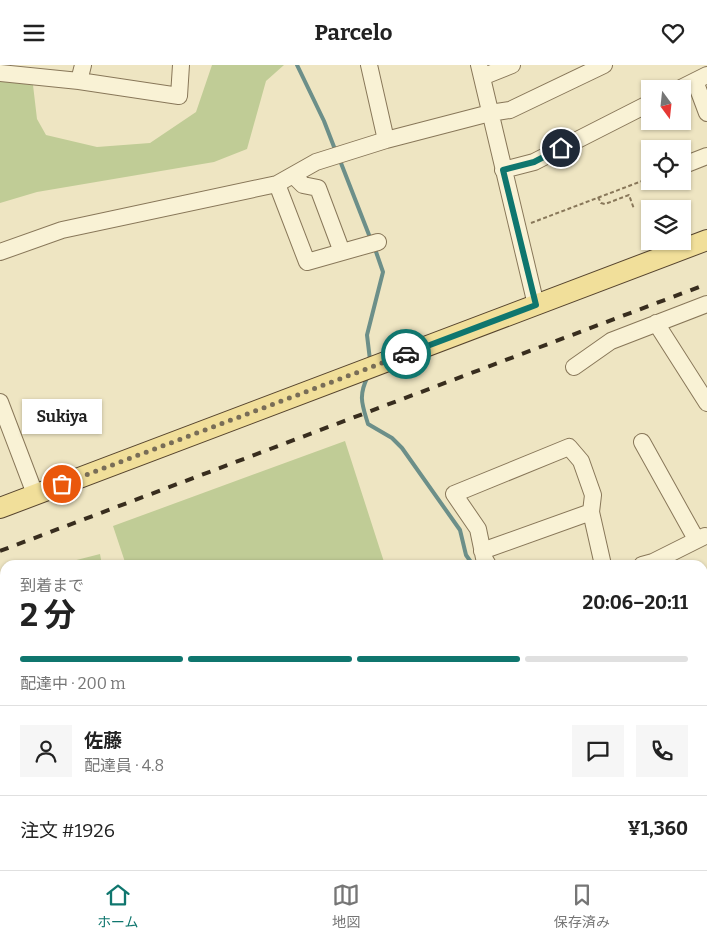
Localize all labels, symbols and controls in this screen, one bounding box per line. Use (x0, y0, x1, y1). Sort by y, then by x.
icon: menu (20, 19, 48, 47)
text: Parcelo (315, 19, 392, 46)
icon: heart (659, 19, 687, 47)
north arrow (641, 80, 691, 130)
map controls (641, 80, 691, 250)
pin (540, 127, 582, 169)
icon: home (547, 134, 575, 162)
button: locate (641, 140, 691, 190)
button: layers (641, 200, 691, 250)
courier (381, 329, 431, 379)
icon: car (392, 340, 420, 368)
callout: Sukiya (22, 399, 102, 434)
text: Sukiya (36, 407, 88, 426)
pin (41, 463, 83, 505)
icon: bag (48, 470, 76, 498)
text: 到着まで (20, 576, 84, 595)
text: 20:06–20:11 (583, 591, 688, 614)
text: 2 分 (20, 596, 76, 634)
text: 配達中 · 200 m (20, 674, 125, 693)
button: person (20, 725, 72, 777)
button: chat (572, 725, 624, 777)
button: phone (636, 725, 688, 777)
text: 佐藤 (84, 729, 122, 752)
text: 配達員 · 4.8 (84, 756, 164, 775)
text: ¥1,360 (628, 817, 688, 840)
text: 注文 #1926 (20, 819, 115, 842)
tab: ホーム (97, 881, 138, 931)
tab: 地図 (332, 881, 360, 931)
tab: 保存済み (554, 881, 610, 931)

